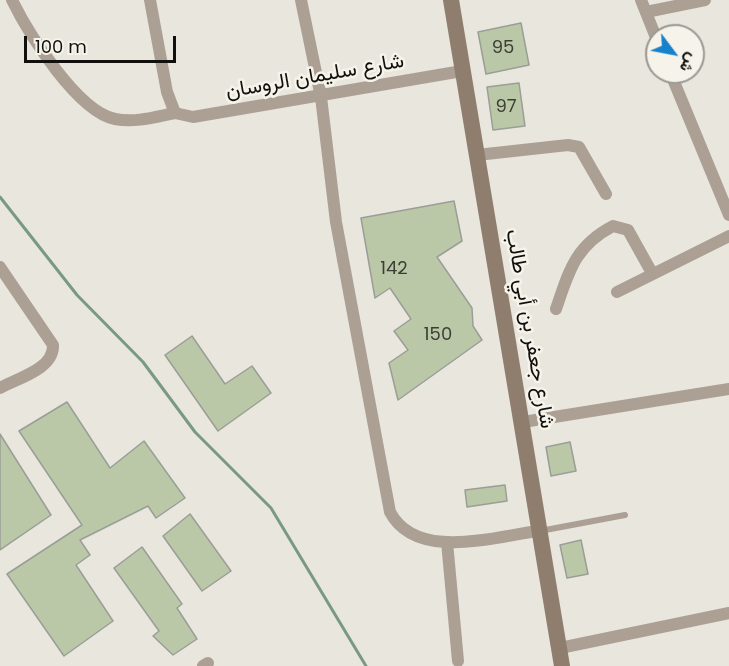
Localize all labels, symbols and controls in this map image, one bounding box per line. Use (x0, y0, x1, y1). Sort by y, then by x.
scale bar (27, 24, 178, 62)
north arrow (645, 24, 705, 84)
text: 100 m (35, 34, 87, 59)
house number: 95 (492, 37, 514, 59)
text: ش (674, 48, 704, 77)
street label: شارع سليمان الروسان (224, 49, 406, 105)
house number: 97 (495, 96, 517, 118)
street label: شارع جعفر بن أبي طالب (499, 227, 559, 431)
house number: 142 (380, 258, 408, 280)
house number: 150 (424, 324, 452, 346)

